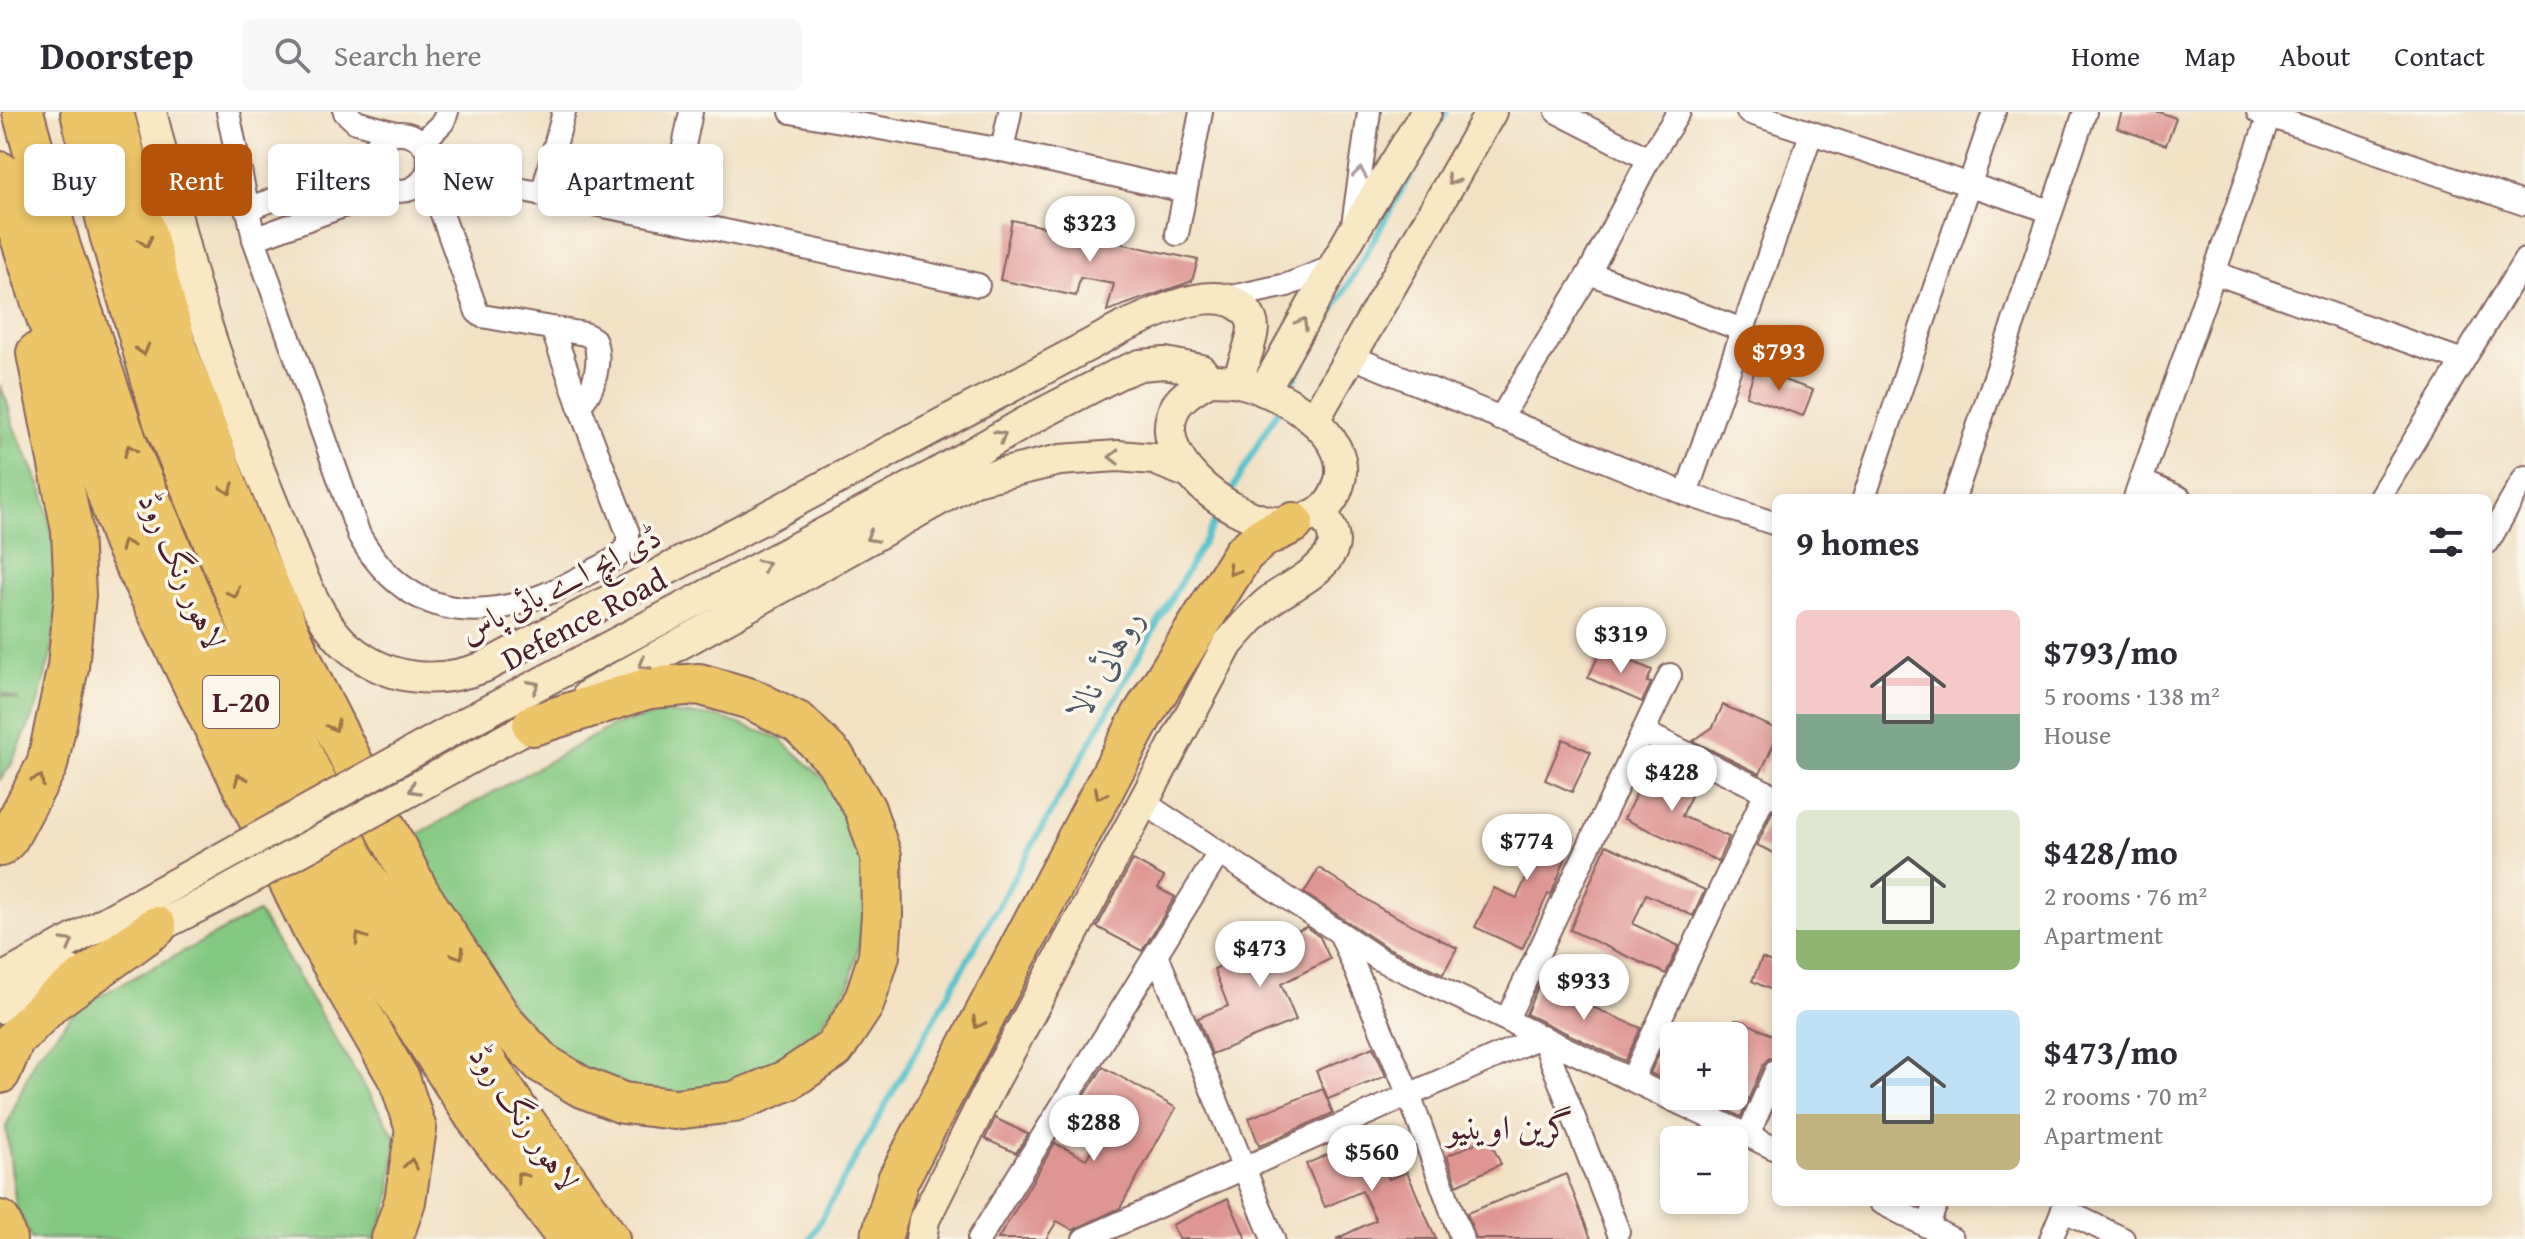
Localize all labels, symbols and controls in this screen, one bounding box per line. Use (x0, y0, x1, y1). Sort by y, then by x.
search box (242, 19, 802, 91)
text: Doorstep (40, 27, 194, 83)
icon: search (270, 33, 314, 77)
text: Search here (334, 33, 482, 77)
text: Home (2071, 35, 2140, 76)
text: Map (2184, 35, 2236, 76)
text: About (2280, 35, 2350, 76)
text: Contact (2394, 35, 2485, 76)
chip: Buy (24, 144, 125, 216)
chip: Rent (141, 144, 252, 216)
chip: Filters (268, 144, 399, 216)
chip: New (415, 144, 522, 216)
chip: Apartment (538, 144, 723, 216)
one-way arrow (1351, 166, 1368, 180)
one-way arrow (1446, 171, 1462, 185)
pin: $323 (1043, 196, 1137, 264)
text: $323 (1063, 202, 1117, 241)
one-way arrow (137, 234, 154, 248)
one-way arrow (1292, 317, 1308, 332)
pin: $793 (1732, 325, 1826, 393)
text: $793 (1752, 331, 1806, 370)
one-way arrow (134, 342, 150, 356)
one-way arrow (993, 430, 1007, 446)
one-way arrow (123, 444, 140, 458)
one-way arrow (1107, 448, 1120, 466)
one-way arrow (218, 481, 235, 495)
street label: لاہور رنگ روڈ (127, 485, 238, 657)
street label: ڈی ایچ اے بائی پاس (451, 513, 671, 658)
text: 9 homes (1796, 518, 1920, 567)
icon: filters (2424, 520, 2468, 564)
one-way arrow (865, 527, 880, 543)
one-way arrow (120, 539, 136, 553)
street label: Defence Road (493, 555, 675, 682)
one-way arrow (755, 559, 770, 574)
one-way arrow (1227, 561, 1242, 576)
one-way arrow (224, 585, 240, 599)
water label: روہائی نالا (1054, 599, 1155, 728)
pin: $319 (1574, 607, 1668, 675)
text: $319 (1594, 613, 1648, 652)
text: $793/mo (2044, 627, 2178, 676)
icon: home (1860, 642, 1956, 738)
one-way arrow (638, 654, 653, 670)
road number: L-20 (203, 676, 279, 728)
text: 5 rooms · 138 m² (2044, 676, 2220, 715)
one-way arrow (525, 681, 540, 696)
text: House (2044, 715, 2111, 754)
one-way arrow (324, 717, 340, 732)
pin: $428 (1625, 745, 1719, 813)
text: $428 (1645, 751, 1699, 790)
one-way arrow (30, 773, 45, 788)
one-way arrow (234, 773, 250, 788)
one-way arrow (409, 779, 423, 795)
one-way arrow (1095, 785, 1110, 800)
pin: $774 (1480, 814, 1574, 882)
text: $774 (1500, 820, 1554, 859)
text: $428/mo (2044, 827, 2178, 876)
icon: home (1860, 842, 1956, 938)
text: 2 rooms · 76 m² (2044, 876, 2207, 915)
text: Apartment (2044, 915, 2163, 954)
pin: $473 (1213, 921, 1307, 989)
text: $473 (1233, 927, 1287, 966)
one-way arrow (355, 932, 370, 947)
one-way arrow (60, 937, 75, 952)
one-way arrow (449, 945, 464, 959)
pin: $933 (1537, 954, 1631, 1022)
text: $933 (1557, 960, 1611, 999)
one-way arrow (973, 1015, 988, 1030)
map controls (1660, 1022, 1748, 1214)
button: + (1660, 1022, 1748, 1110)
text: $473/mo (2044, 1027, 2178, 1076)
street label: لاہور رنگ روڈ (458, 1035, 591, 1200)
icon: home (1860, 1042, 1956, 1138)
text: 2 rooms · 70 m² (2044, 1076, 2207, 1115)
pin: $288 (1047, 1095, 1141, 1163)
text: $288 (1067, 1101, 1121, 1140)
district label: گرین اوینیو (1444, 1102, 1573, 1151)
text: Apartment (2044, 1115, 2163, 1154)
pin: $560 (1325, 1125, 1419, 1193)
button: − (1660, 1126, 1748, 1214)
text: $560 (1345, 1131, 1399, 1170)
one-way arrow (402, 1157, 419, 1171)
one-way arrow (517, 1171, 531, 1186)

